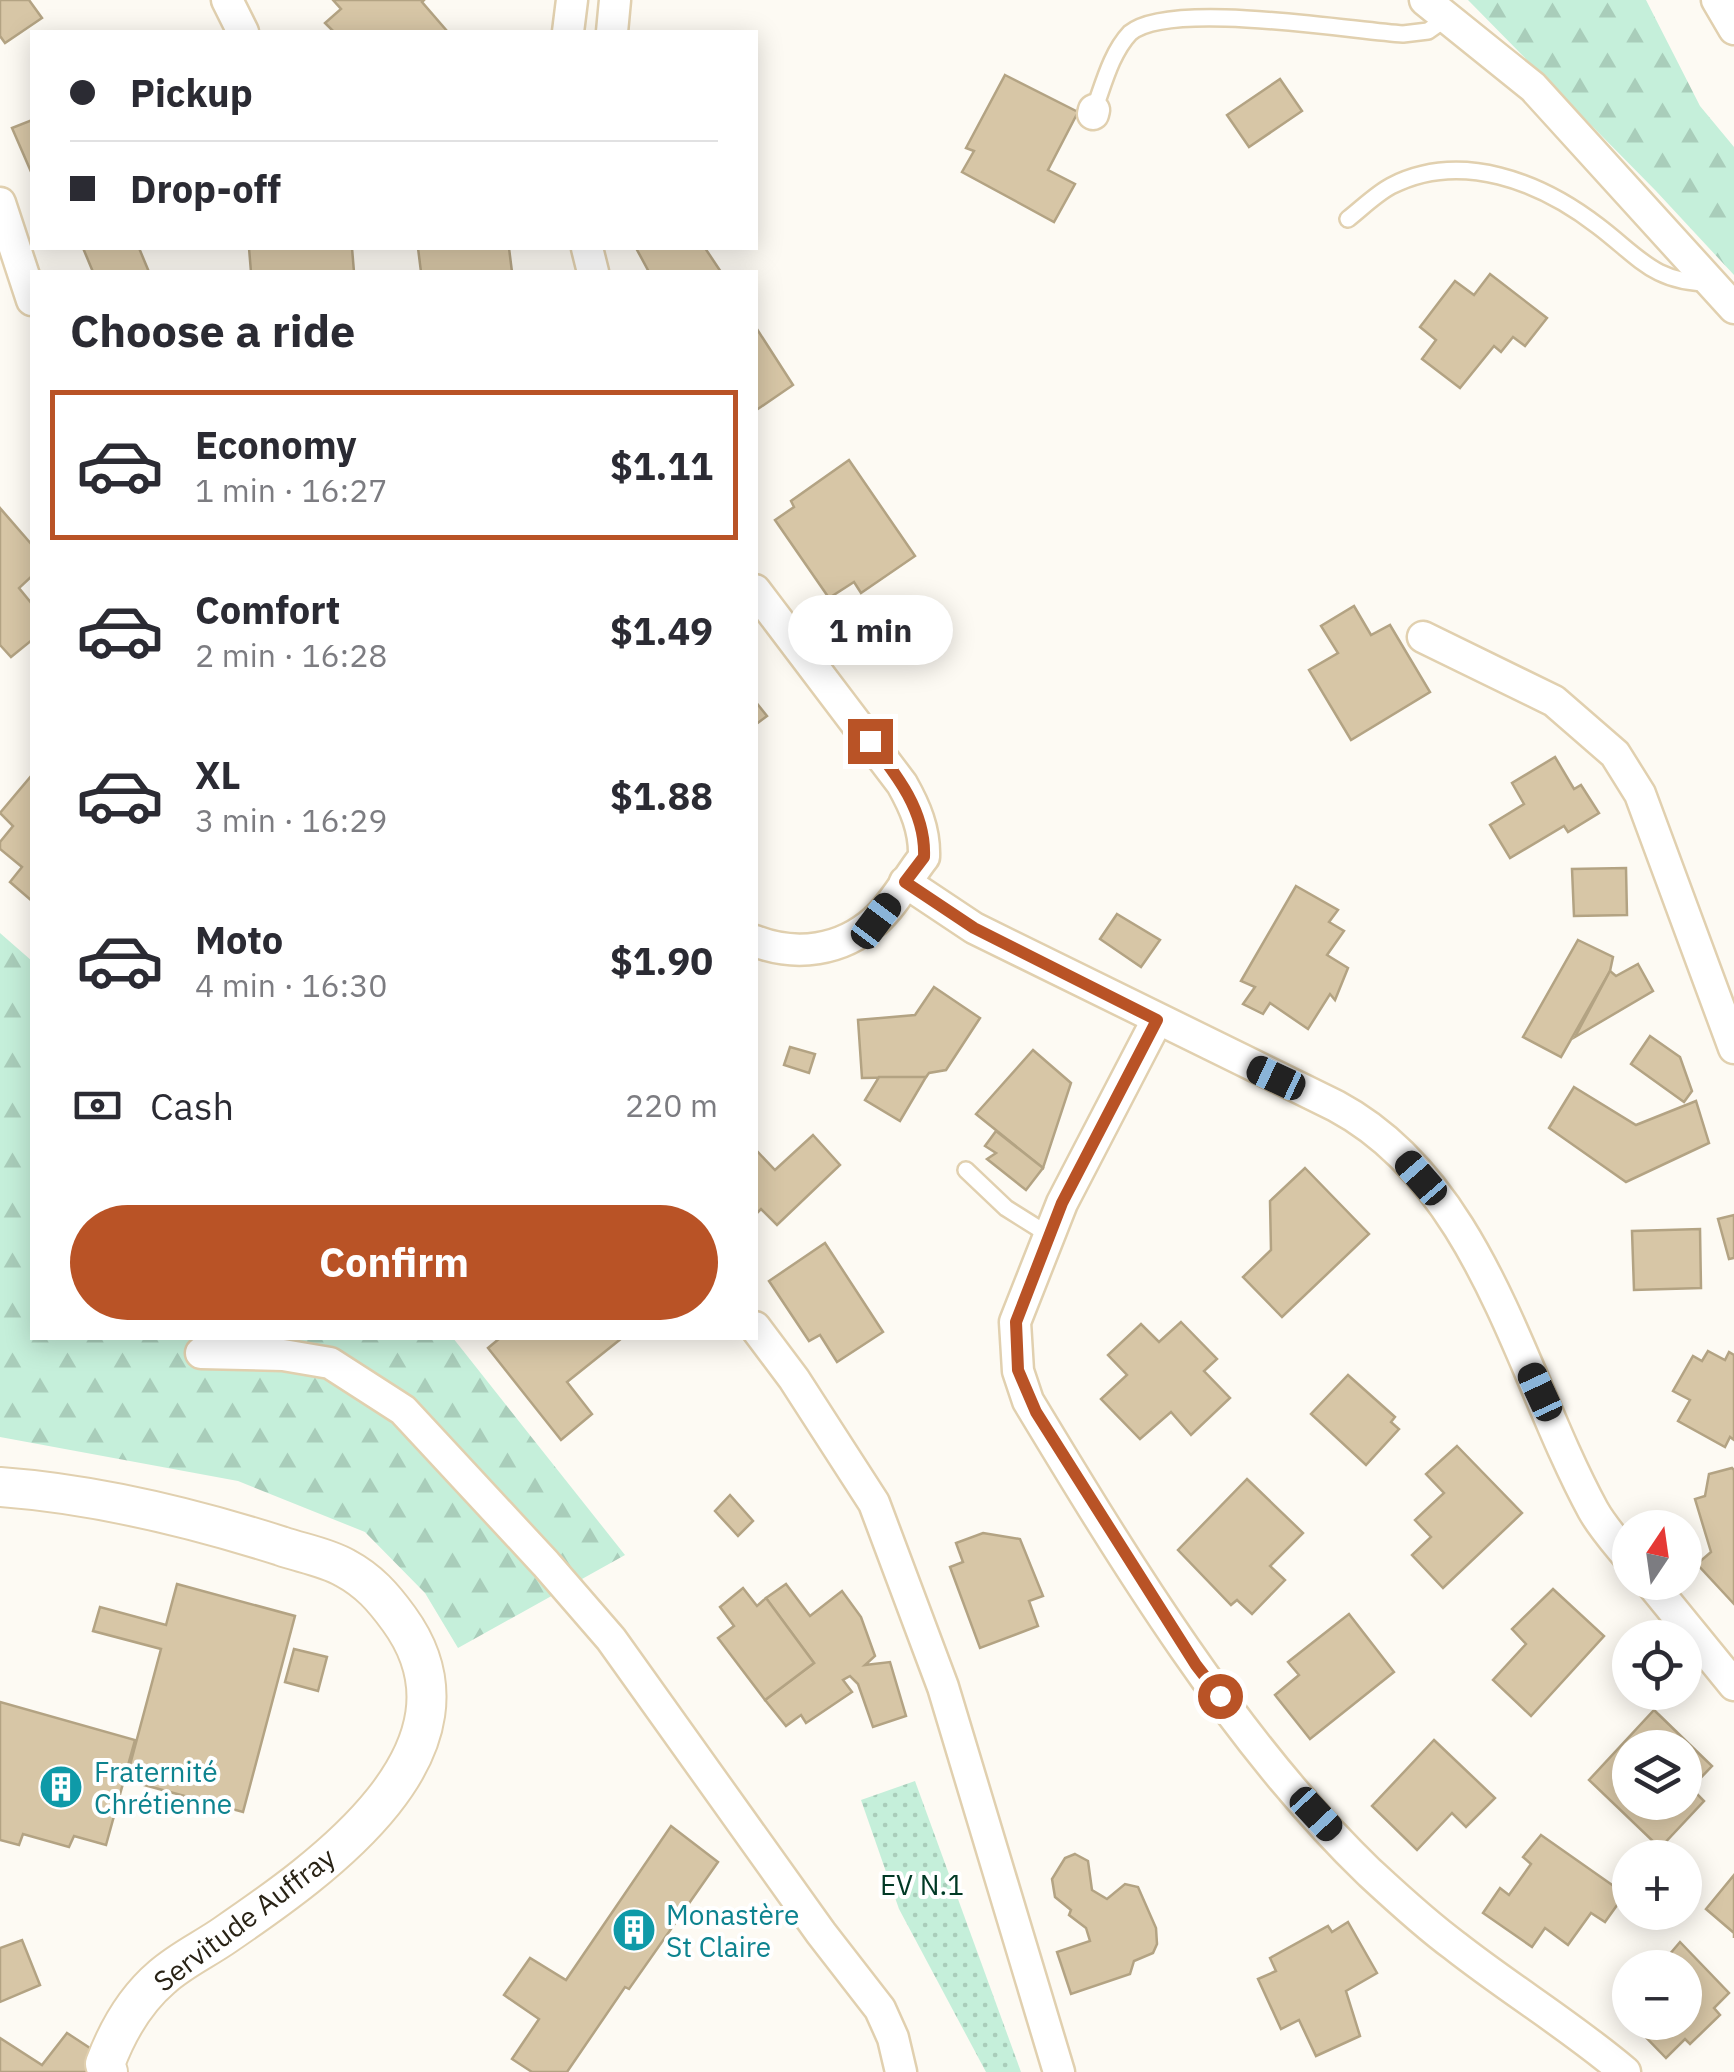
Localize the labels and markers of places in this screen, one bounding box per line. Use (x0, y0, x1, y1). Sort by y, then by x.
place label: Fraternité Chrétienne (94, 1753, 232, 1822)
building icon: Fraternité Chrétienne (38, 1764, 84, 1810)
place label: Monastère St Claire (666, 1896, 799, 1965)
building icon: Monastère St Claire (611, 1907, 657, 1953)

